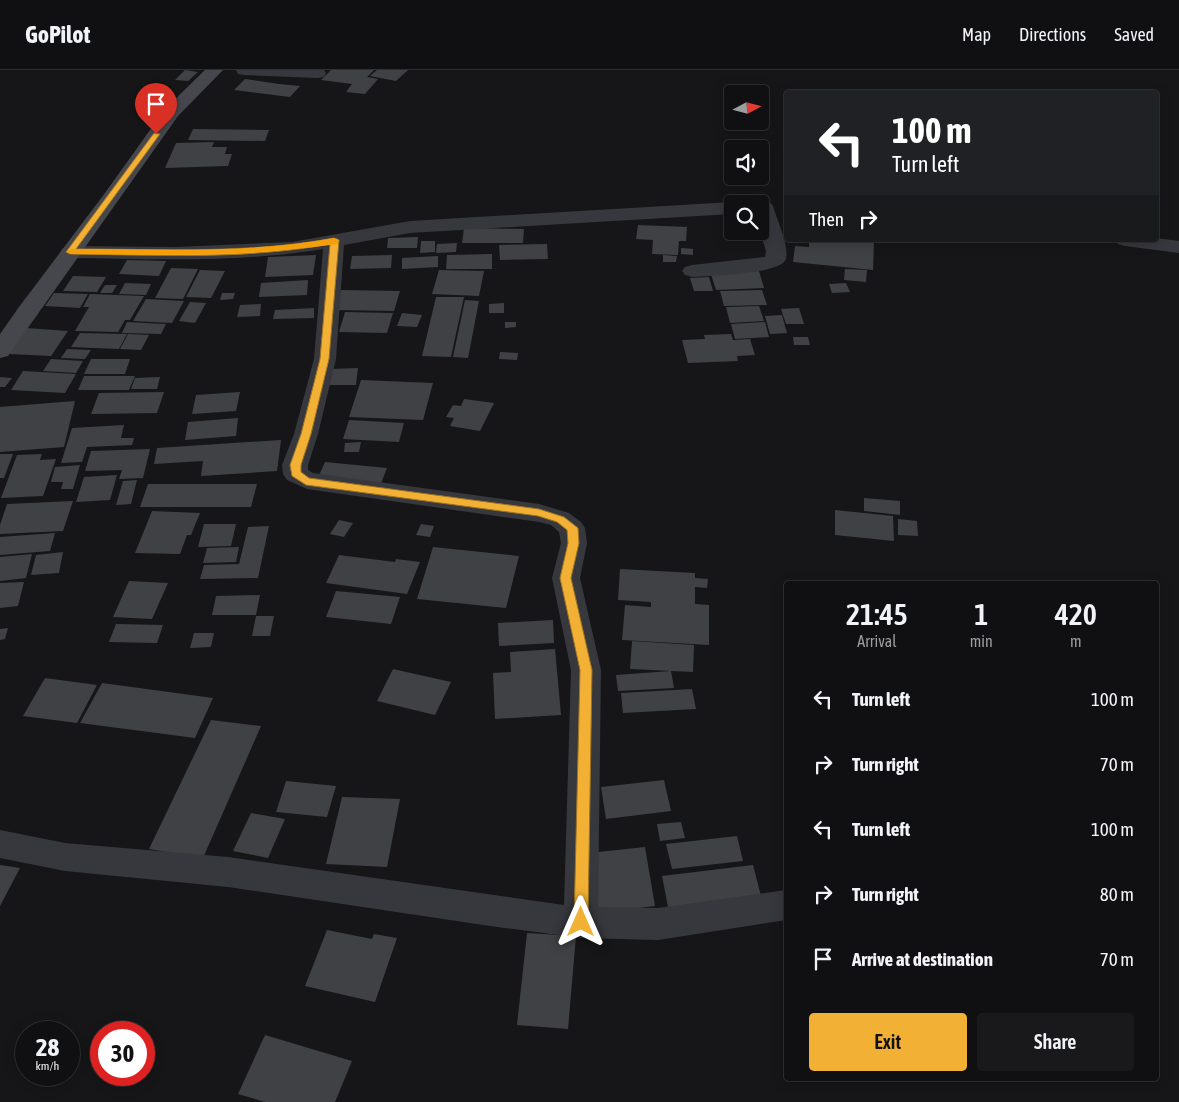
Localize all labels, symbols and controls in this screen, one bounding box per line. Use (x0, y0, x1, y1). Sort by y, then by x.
text: GoPilot (25, 21, 90, 48)
text: Map (962, 24, 991, 45)
text: Directions (1019, 24, 1086, 45)
text: Saved (1114, 24, 1154, 45)
pin (135, 83, 177, 134)
north arrow (724, 85, 769, 130)
map controls (724, 85, 769, 240)
icon: arrive (142, 90, 170, 118)
icon: left (809, 110, 874, 175)
text: 100 m (892, 110, 971, 150)
button: sound (724, 140, 769, 185)
text: Turn left (892, 151, 959, 177)
button: search (724, 195, 769, 240)
icon: right (854, 205, 882, 233)
text: Then (809, 208, 844, 230)
text: 21:45 (846, 597, 908, 631)
text: 1 (974, 597, 988, 631)
text: 420 (1055, 597, 1097, 631)
text: Arrival (857, 632, 896, 650)
text: min (970, 632, 993, 650)
text: m (1070, 632, 1082, 650)
icon: left (809, 685, 837, 713)
text: Turn left (852, 688, 910, 710)
text: 100 m (1091, 688, 1134, 710)
icon: right (809, 750, 837, 778)
text: Turn right (852, 753, 919, 775)
text: 70 m (1100, 753, 1134, 775)
icon: left (809, 815, 837, 843)
text: Turn left (852, 818, 910, 840)
text: 100 m (1091, 818, 1134, 840)
icon: right (809, 880, 837, 908)
text: Turn right (852, 883, 919, 905)
text: 80 m (1100, 883, 1134, 905)
position arrow (554, 895, 606, 947)
icon: arrive (809, 945, 837, 973)
text: Arrive at destination (852, 948, 993, 970)
text: 70 m (1100, 948, 1134, 970)
button: Exit (809, 1013, 967, 1071)
button: Share (977, 1013, 1134, 1071)
speed limit sign: 30 (90, 1021, 155, 1086)
text: 28 (36, 1033, 59, 1061)
text: km/h (36, 1059, 59, 1073)

